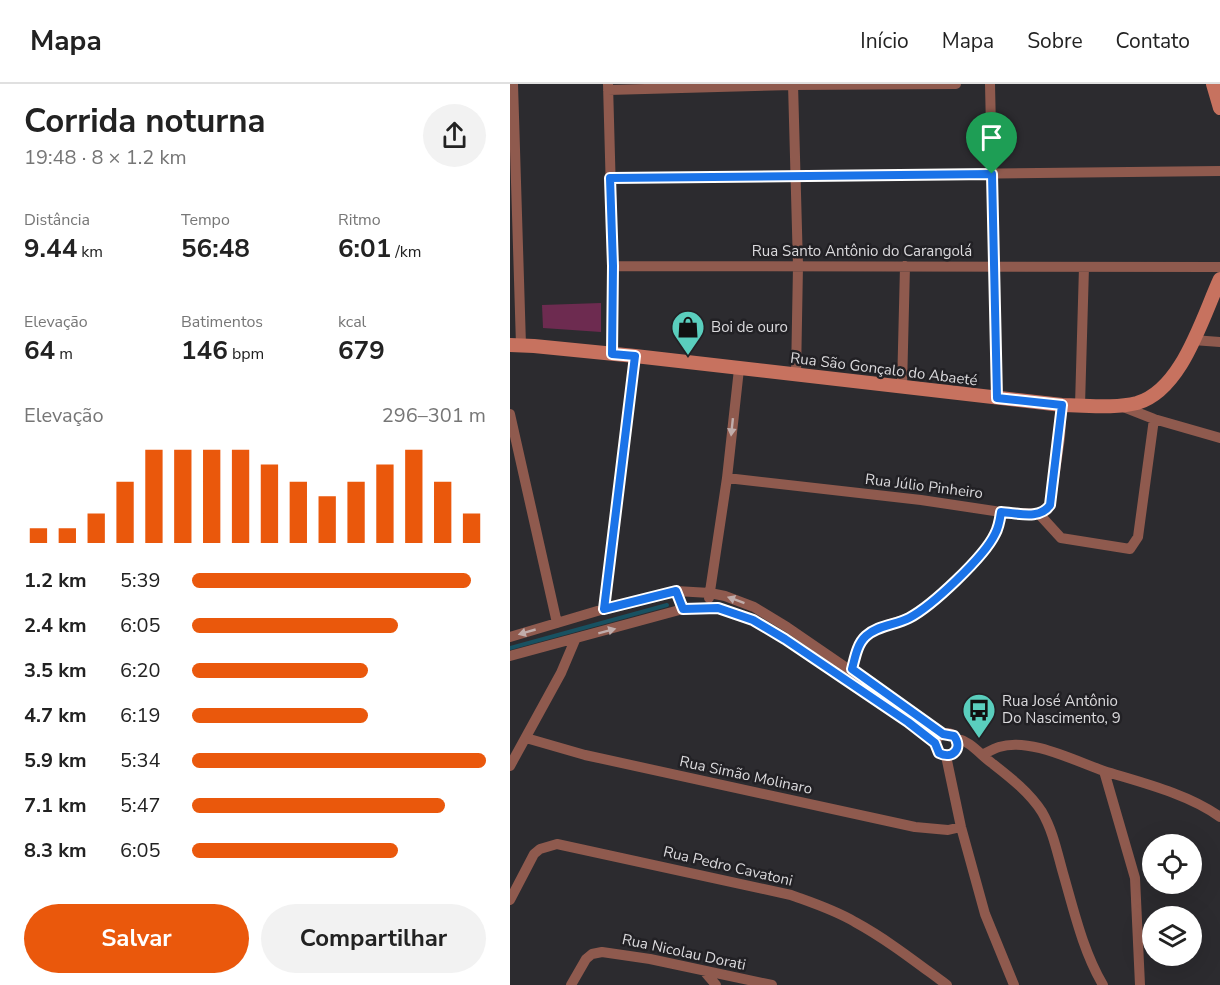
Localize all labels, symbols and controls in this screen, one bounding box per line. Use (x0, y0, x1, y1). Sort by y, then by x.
text: Mapa (30, 22, 102, 60)
text: Início (860, 27, 909, 55)
text: Mapa (942, 27, 994, 55)
text: Sobre (1027, 27, 1083, 55)
text: Contato (1116, 27, 1190, 55)
text: Corrida noturna (24, 99, 266, 144)
button: share (423, 104, 486, 167)
pin (966, 112, 1017, 174)
icon: arrive (975, 121, 1008, 154)
text: 19:48 · 8 × 1.2 km (24, 144, 187, 171)
text: Distância (24, 209, 90, 231)
text: Tempo (181, 209, 230, 231)
text: Ritmo (338, 209, 381, 231)
text: 9.44 (24, 231, 77, 266)
text: 56:48 (181, 231, 250, 266)
text: 6:01 (338, 231, 391, 266)
text: km (77, 241, 103, 263)
text: /km (391, 241, 422, 263)
street label: Rua Santo Antônio do Carangolá (752, 241, 972, 261)
shop icon: Boi de ouro (670, 309, 706, 356)
text: Elevação (24, 311, 88, 333)
text: Batimentos (181, 311, 263, 333)
text: kcal (338, 311, 366, 333)
place label: Boi de ouro (711, 317, 788, 337)
text: 64 (24, 333, 55, 368)
text: 146 (181, 333, 228, 368)
text: 679 (338, 333, 385, 368)
text: m (55, 343, 73, 365)
text: bpm (228, 343, 264, 365)
street label: Rua São Gonçalo do Abaeté (789, 348, 979, 390)
text: Elevação (24, 402, 104, 429)
text: 296–301 m (382, 402, 486, 429)
one-way arrow (727, 418, 737, 437)
street label: Rua Júlio Pinheiro (864, 469, 984, 503)
text: 1.2 km (24, 567, 87, 594)
text: 5:39 (120, 567, 161, 594)
one-way arrow (727, 594, 745, 604)
text: 2.4 km (24, 612, 87, 639)
text: 6:05 (120, 612, 161, 639)
one-way arrow (598, 626, 616, 635)
one-way arrow (517, 628, 535, 637)
text: 3.5 km (24, 657, 87, 684)
text: 6:20 (120, 657, 161, 684)
place label: Rua José Antônio Do Nascimento, 9 (1002, 691, 1121, 728)
bus stop icon: Rua José Antônio Do Nascimento, 9 (961, 692, 997, 739)
text: 4.7 km (24, 702, 87, 729)
text: 6:19 (120, 702, 161, 729)
text: 5.9 km (24, 747, 87, 774)
text: 5:34 (120, 747, 161, 774)
street label: Rua Simão Molinaro (678, 751, 814, 799)
text: 7.1 km (24, 792, 87, 819)
text: 5:47 (120, 792, 161, 819)
map controls (1142, 834, 1202, 966)
button: locate (1142, 834, 1202, 894)
text: 8.3 km (24, 837, 87, 864)
text: 6:05 (120, 837, 161, 864)
street label: Rua Pedro Cavatoni (661, 841, 795, 891)
button: Salvar (24, 904, 249, 973)
button: Compartilhar (261, 904, 486, 973)
button: layers (1142, 906, 1202, 966)
street label: Rua Nicolau Dorati (620, 929, 748, 975)

